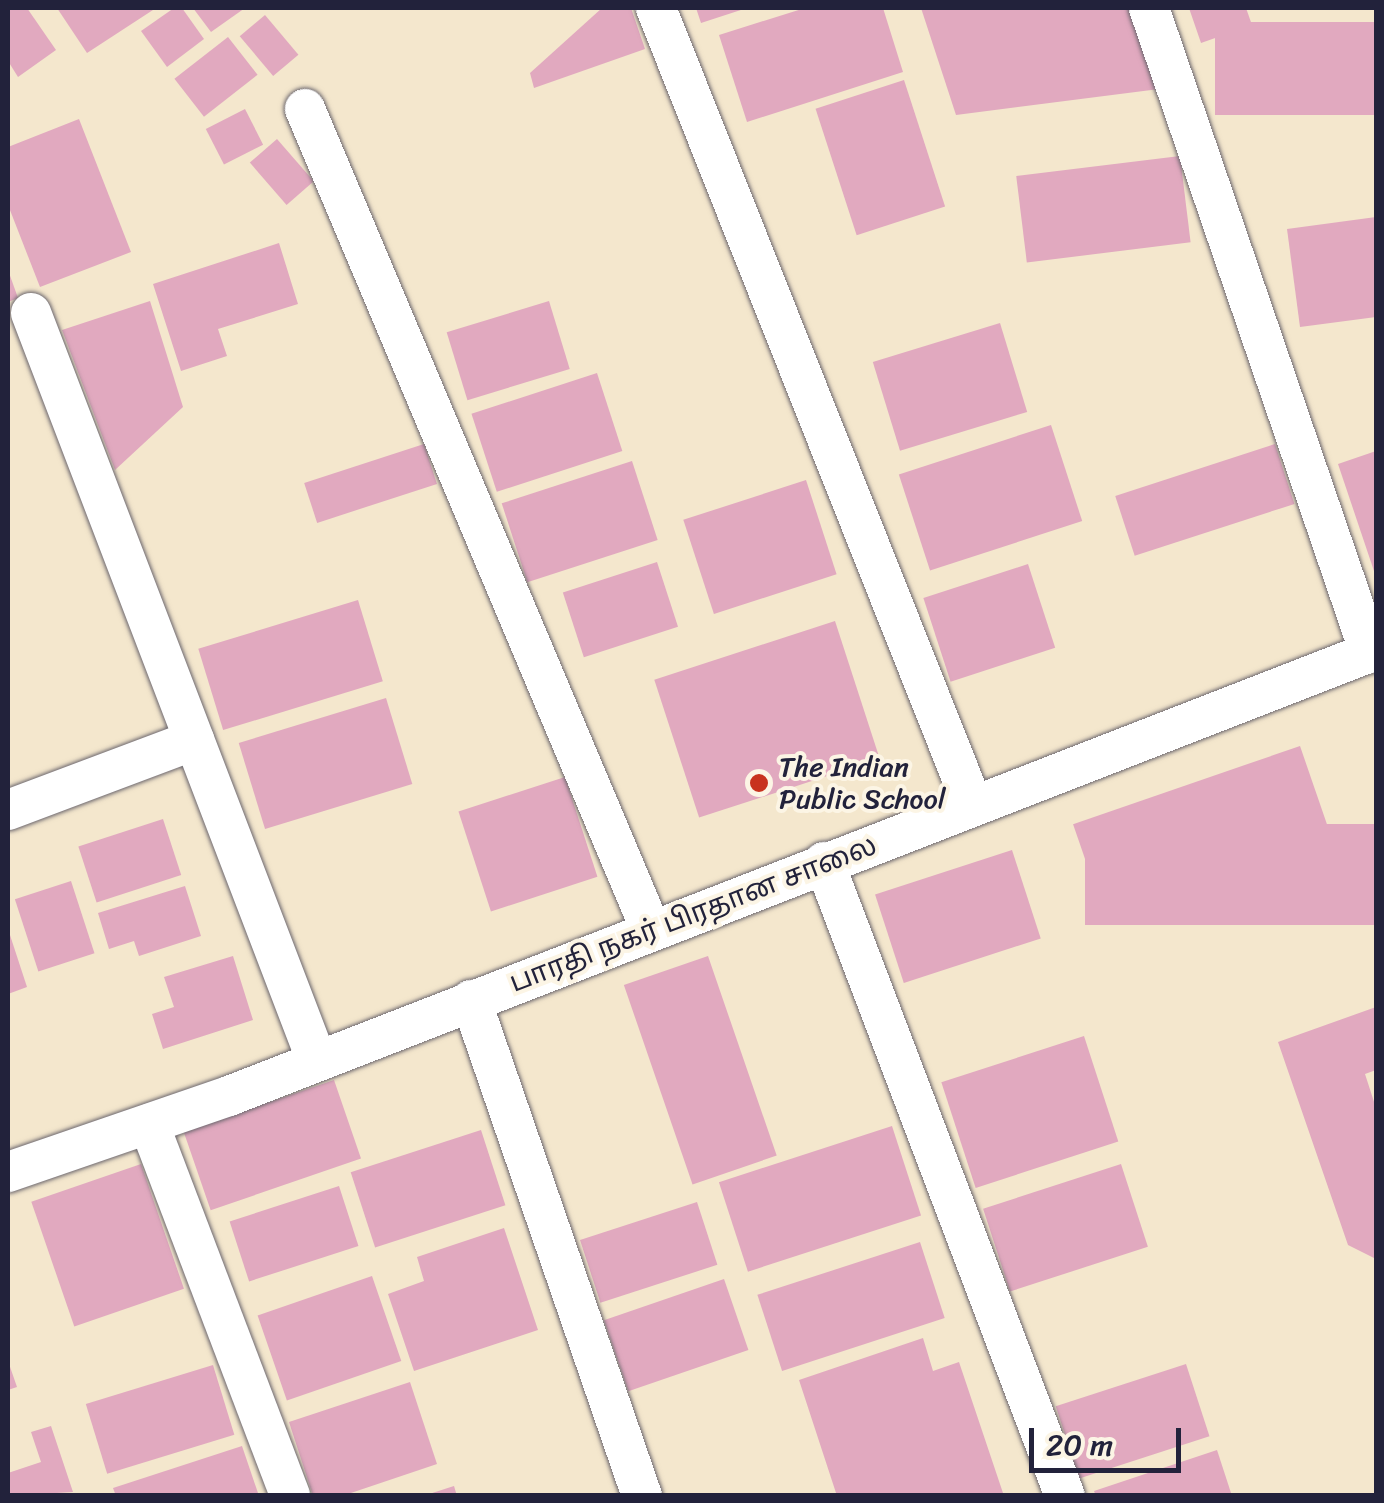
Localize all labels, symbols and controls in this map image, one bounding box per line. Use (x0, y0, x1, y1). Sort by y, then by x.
place label: The Indian Public School (779, 750, 946, 816)
marker: The Indian Public School (748, 772, 770, 794)
street label: பாரதி நகர் பிரதான சாலை (505, 828, 881, 1000)
scale bar (1034, 1408, 1186, 1470)
text: 20 m (1046, 1418, 1113, 1472)

